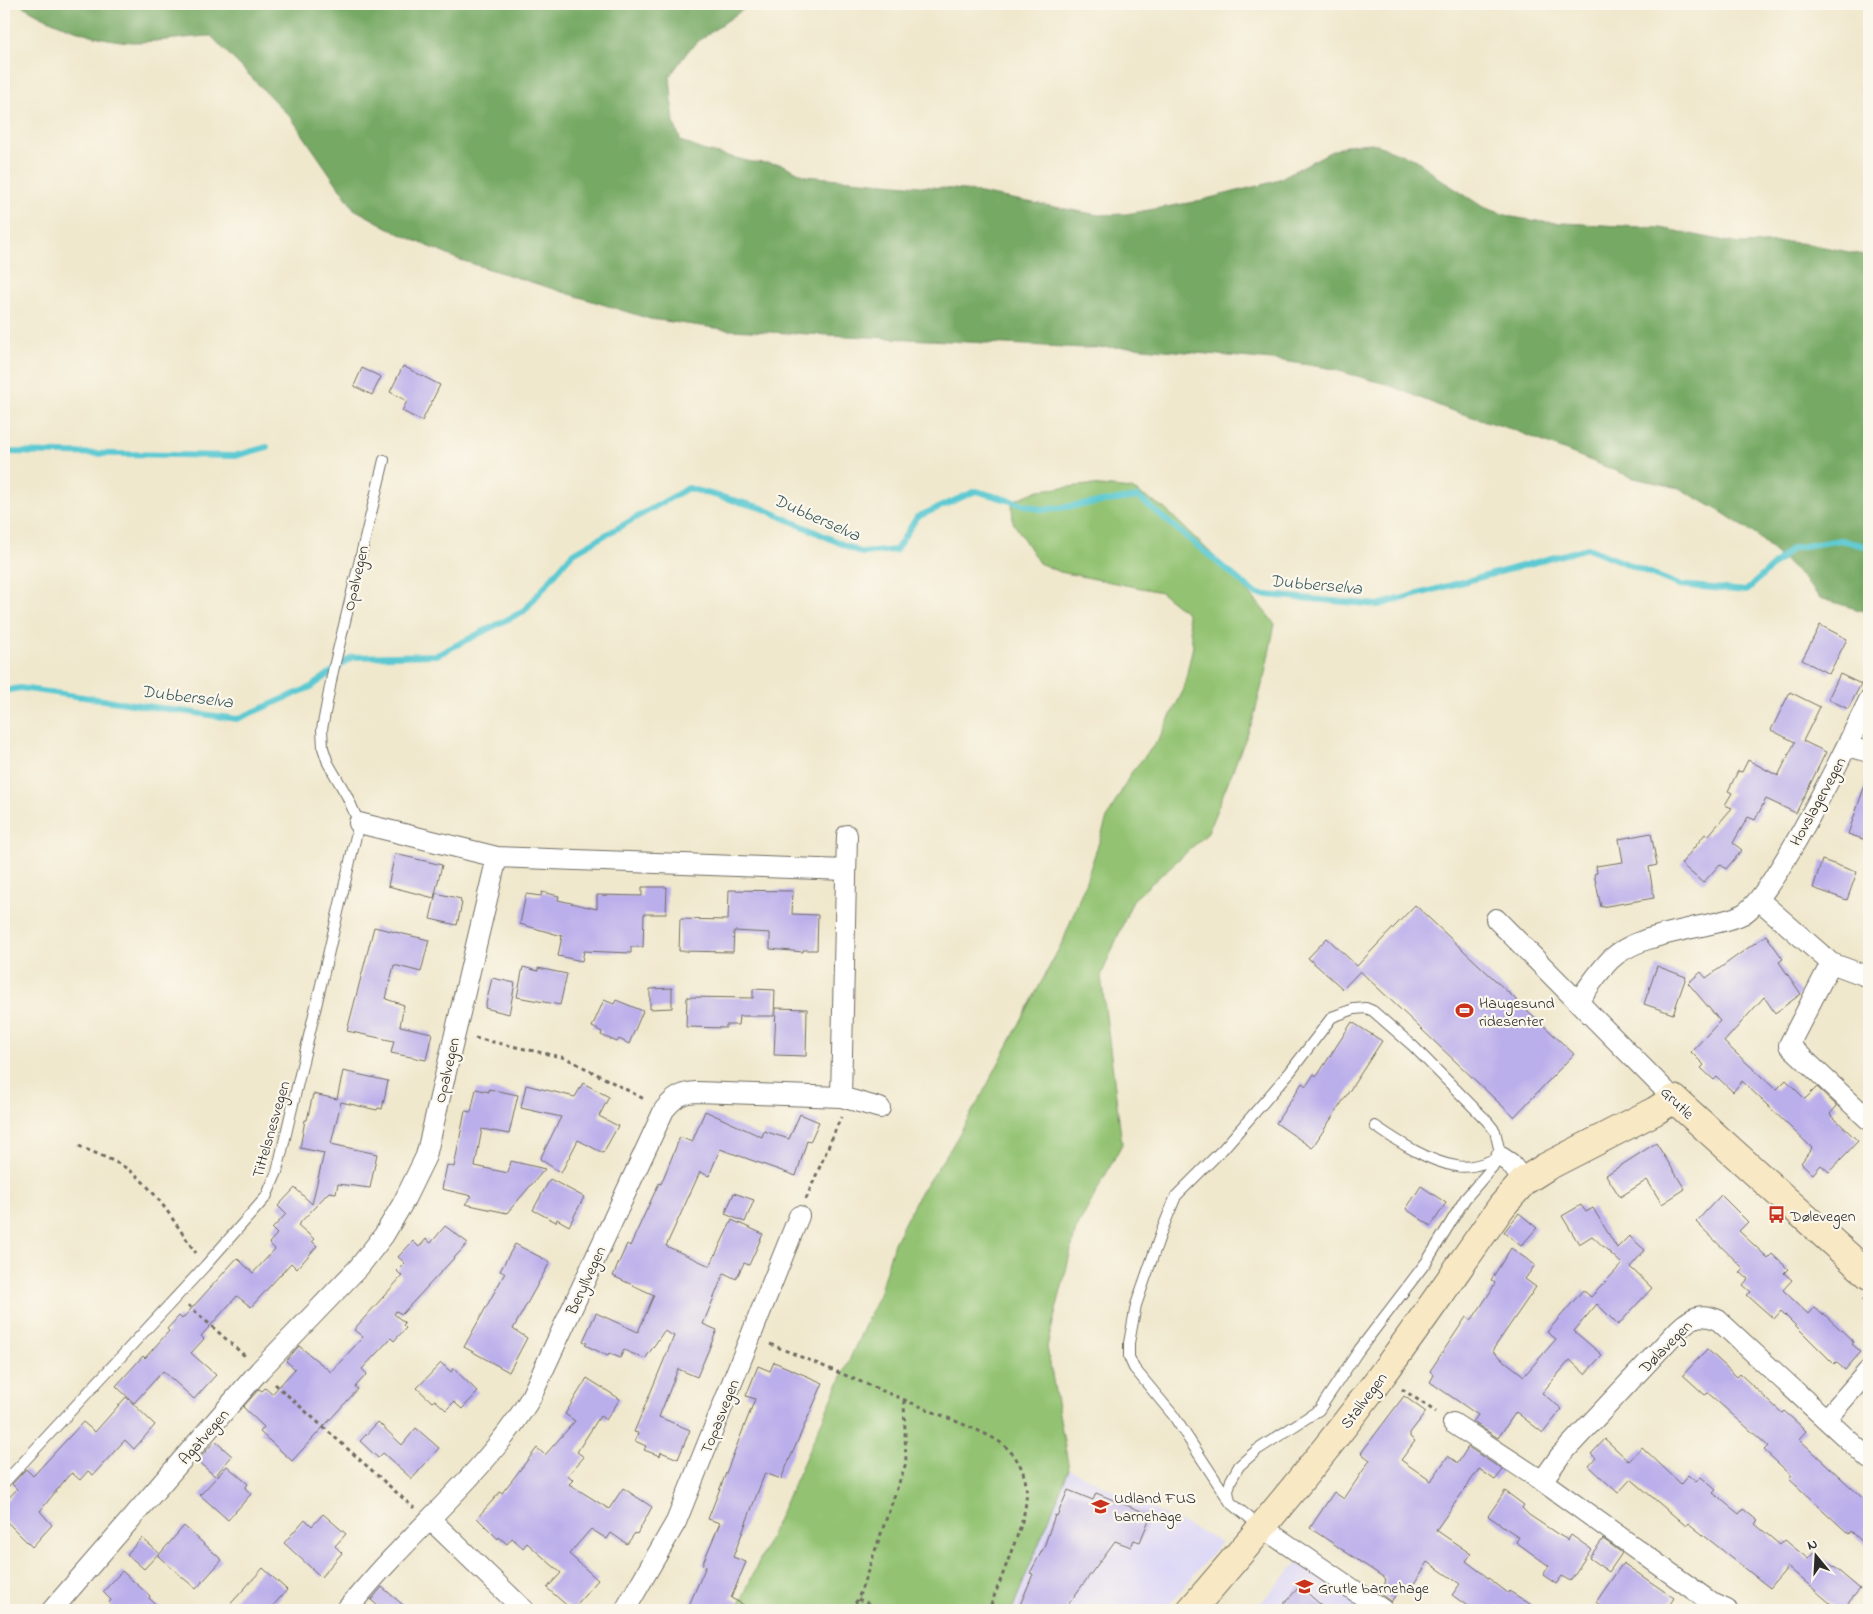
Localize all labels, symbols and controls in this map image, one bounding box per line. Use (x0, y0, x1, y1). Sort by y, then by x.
water label: Dubberselva (769, 488, 864, 550)
street label: Opalvegen (338, 543, 376, 614)
water label: Dubberselva (1269, 569, 1363, 603)
water label: Dubberselva (139, 679, 235, 717)
street label: Hovslagervegen (1784, 753, 1853, 851)
place label: Haugesund ridesenter (1479, 992, 1555, 1034)
sports icon: Haugesund ridesenter (1455, 1001, 1475, 1021)
street label: Opalvegen (429, 1035, 467, 1106)
street label: Tittelsnesvegen (247, 1078, 297, 1181)
street label: Grutle (1654, 1081, 1700, 1126)
bus stop icon: Dølevegen (1766, 1205, 1786, 1225)
place label: Dølevegen (1789, 1205, 1856, 1229)
street label: Beryllvegen (560, 1242, 613, 1320)
street label: Dølavegen (1634, 1315, 1699, 1380)
street label: Stallvegen (1335, 1368, 1394, 1435)
street label: Topasvegen (695, 1376, 747, 1458)
street label: Agatvegen (173, 1404, 236, 1471)
place label: Udland FUS barnehage (1114, 1487, 1196, 1529)
school or university icon: Udland FUS barnehage (1090, 1496, 1110, 1516)
north arrow (1790, 1532, 1840, 1582)
text: N (1805, 1534, 1820, 1557)
school or university icon: Grutle barnehage (1294, 1577, 1314, 1597)
place label: Grutle barnehage (1318, 1577, 1430, 1601)

